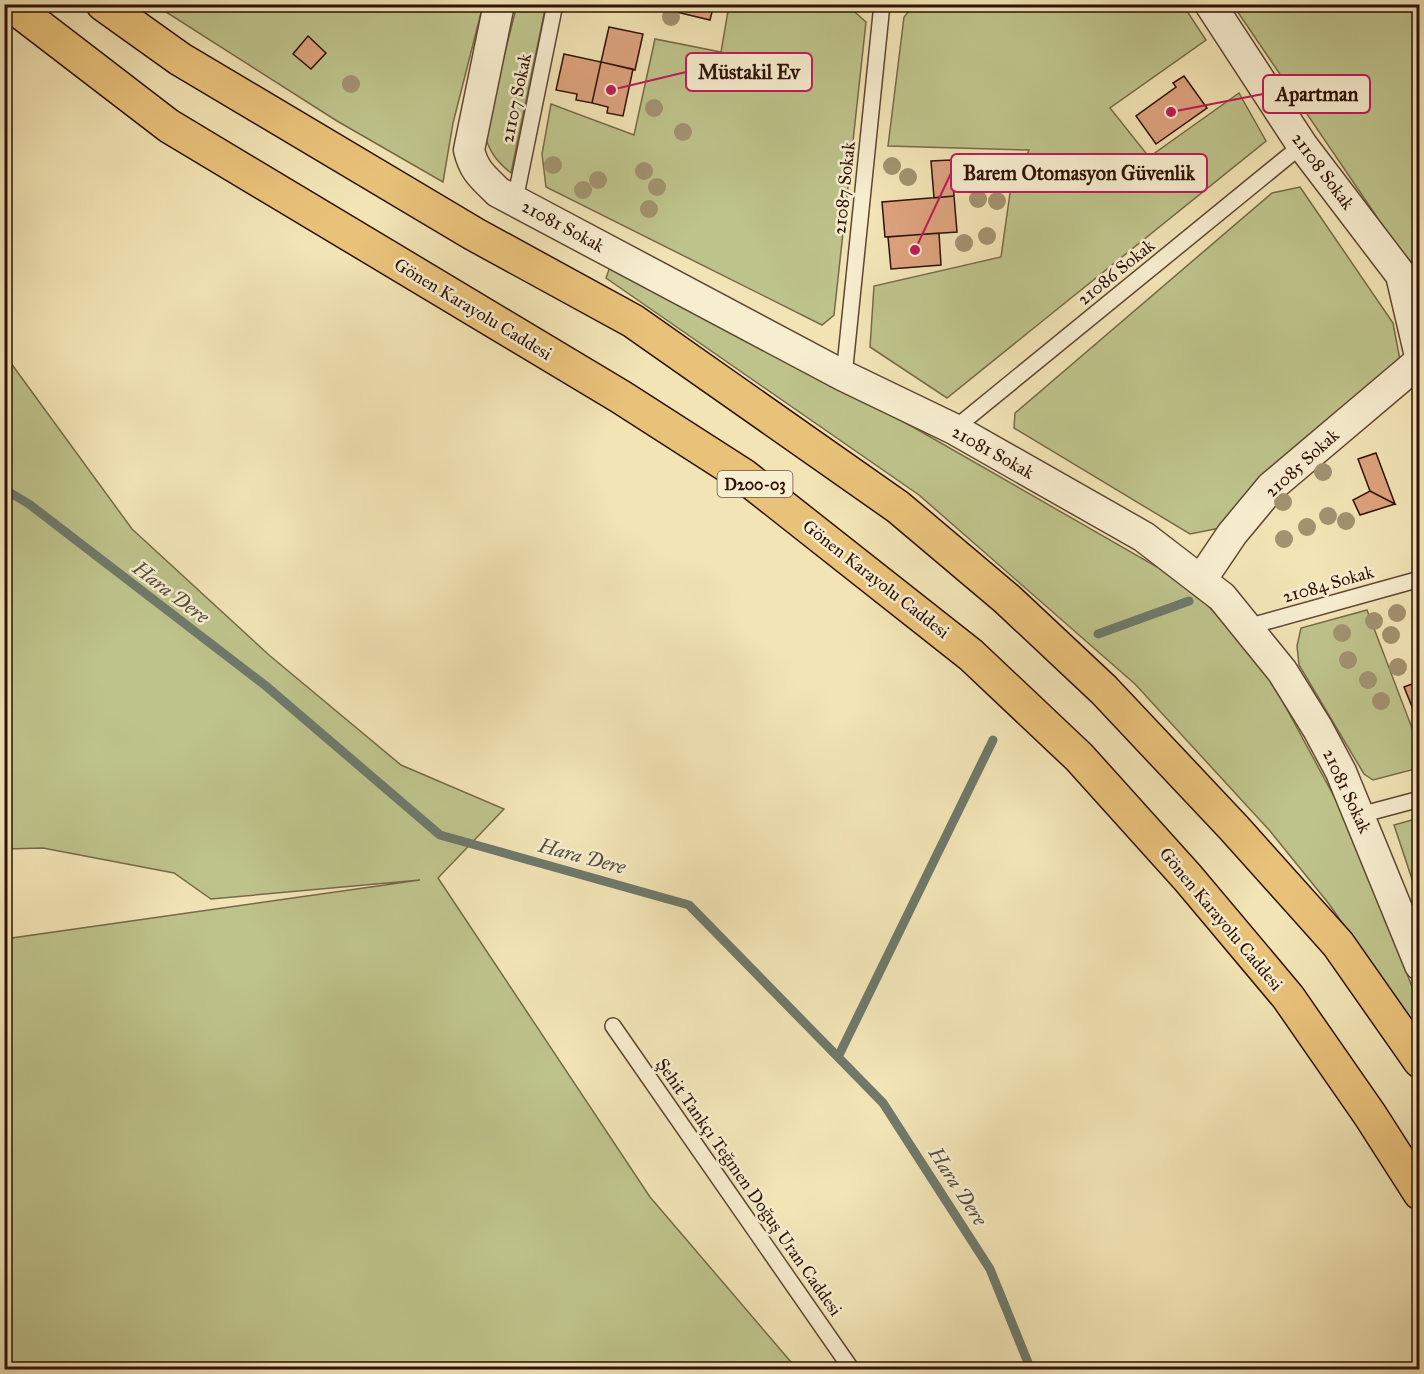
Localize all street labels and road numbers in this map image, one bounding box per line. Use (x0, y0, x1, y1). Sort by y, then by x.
street label: 21107 Sokak (496, 51, 536, 145)
street label: 21108 Sokak (1287, 128, 1359, 214)
street label: 21087 Sokak (828, 140, 860, 236)
street label: 21081 Sokak (518, 195, 609, 257)
street label: 21086 Sokak (1073, 234, 1159, 310)
street label: Gönen Karayolu Caddesi (390, 253, 556, 365)
street label: 21081 Sokak (948, 420, 1039, 484)
street label: 21085 Sokak (1260, 424, 1344, 502)
road number: D200-03 (718, 471, 792, 497)
street label: Gönen Karayolu Caddesi (798, 515, 954, 643)
street label: 21084 Sokak (1280, 560, 1377, 607)
street label: 21081 Sokak (1318, 745, 1376, 837)
street label: Gönen Karayolu Caddesi (1155, 843, 1287, 995)
street label: Şehit Tankçı Teğmen Doğuş Uran Caddesi (650, 1054, 847, 1321)

